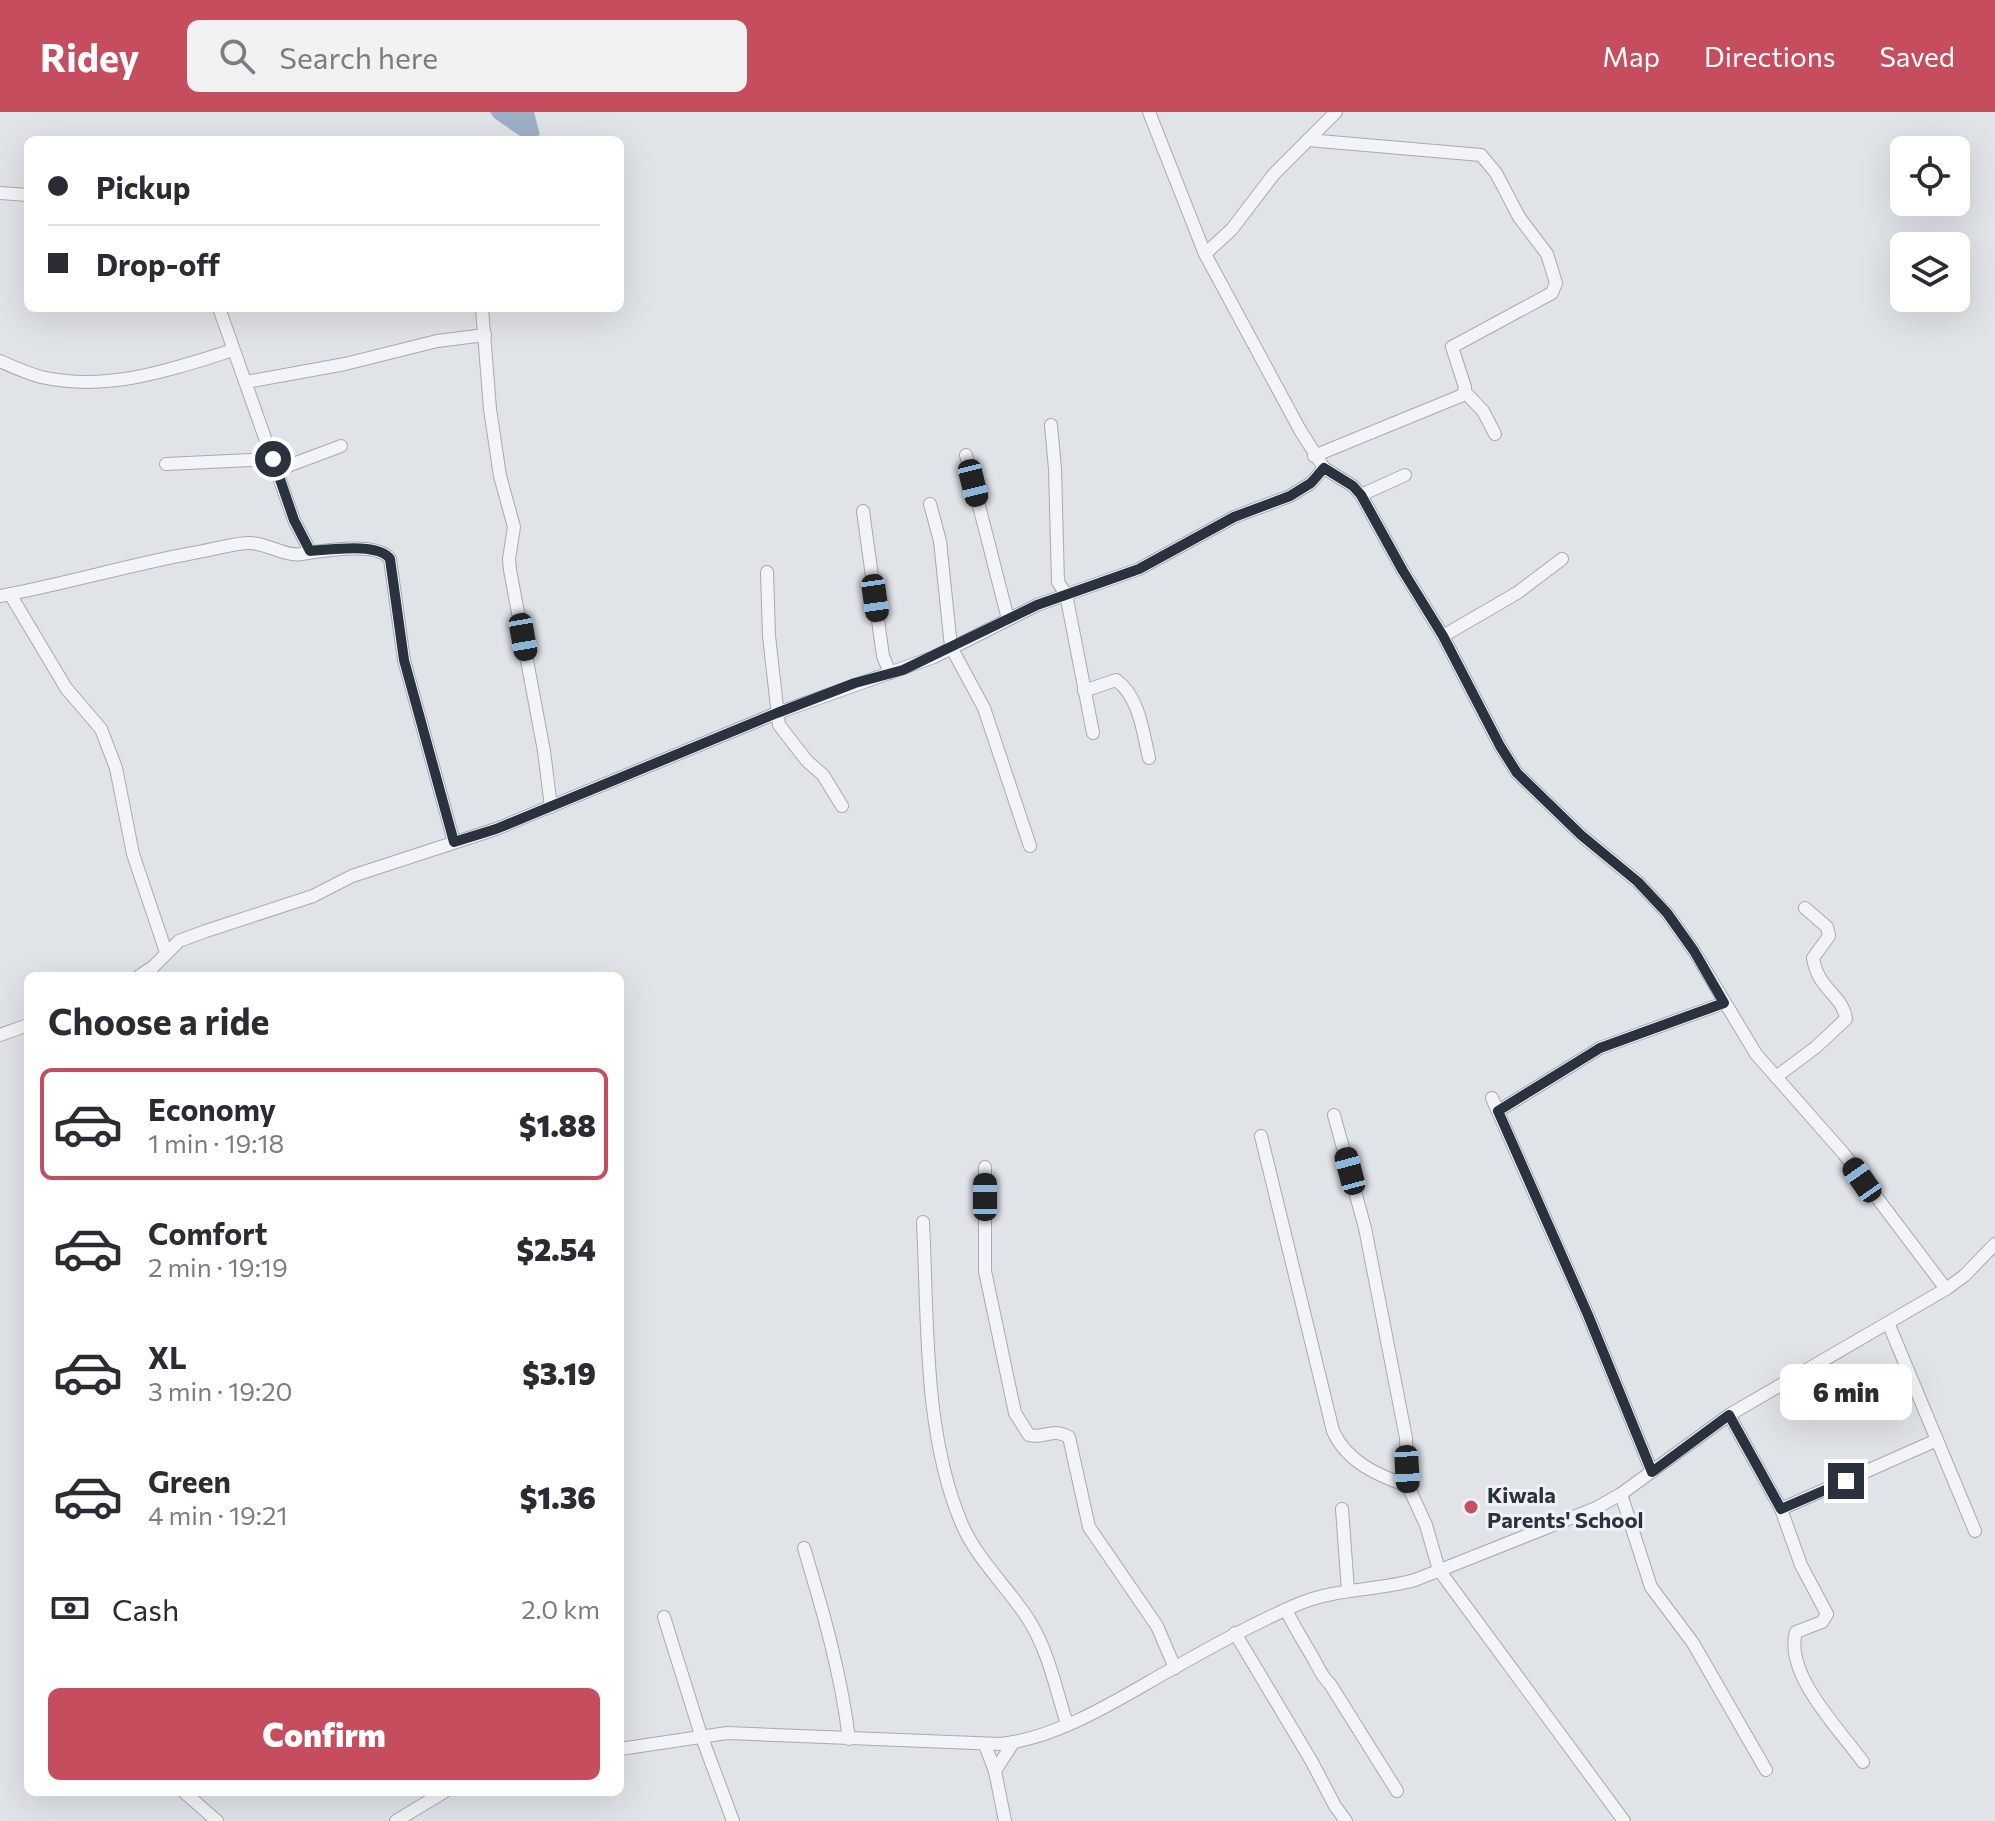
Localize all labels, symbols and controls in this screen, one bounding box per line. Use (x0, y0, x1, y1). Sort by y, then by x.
search box (187, 20, 747, 92)
text: Ridey (40, 33, 139, 80)
icon: search (215, 34, 259, 78)
text: Search here (279, 38, 438, 75)
text: Map (1602, 39, 1660, 73)
text: Directions (1704, 39, 1835, 73)
text: Saved (1879, 39, 1955, 73)
map controls (1890, 136, 1970, 312)
button: locate (1890, 136, 1970, 216)
text: Pickup (96, 168, 190, 205)
button: layers (1890, 232, 1970, 312)
text: Drop-off (96, 245, 220, 282)
route start (255, 441, 291, 477)
car (956, 457, 990, 509)
car (860, 573, 890, 623)
car (507, 611, 539, 663)
text: Choose a ride (48, 998, 269, 1042)
icon: car (52, 1088, 124, 1160)
text: Economy (148, 1090, 276, 1127)
text: $1.88 (519, 1106, 596, 1143)
text: 1 min · 19:18 (148, 1127, 284, 1158)
car (1332, 1145, 1368, 1197)
car (1838, 1153, 1886, 1207)
car (973, 1173, 997, 1221)
icon: car (52, 1212, 124, 1284)
text: Comfort (148, 1214, 267, 1251)
text: $2.54 (517, 1230, 596, 1267)
text: 2 min · 19:19 (148, 1251, 288, 1282)
icon: car (52, 1336, 124, 1408)
text: XL (148, 1338, 187, 1375)
text: $3.19 (522, 1354, 596, 1391)
callout: 6 min (1780, 1365, 1912, 1421)
text: 3 min · 19:20 (148, 1375, 293, 1406)
text: 6 min (1813, 1376, 1879, 1407)
car (1394, 1444, 1420, 1494)
icon: car (52, 1460, 124, 1532)
text: Green (148, 1462, 231, 1499)
route end (1828, 1463, 1864, 1499)
text: $1.36 (520, 1478, 596, 1515)
place label: Kiwala Parents' School (1487, 1481, 1644, 1533)
marker: Kiwala Parents' School (1462, 1498, 1480, 1516)
text: 4 min · 19:21 (148, 1499, 288, 1530)
icon: cash (48, 1586, 92, 1630)
text: Cash (112, 1590, 179, 1627)
text: 2.0 km (521, 1593, 600, 1624)
button: Confirm (48, 1688, 600, 1780)

